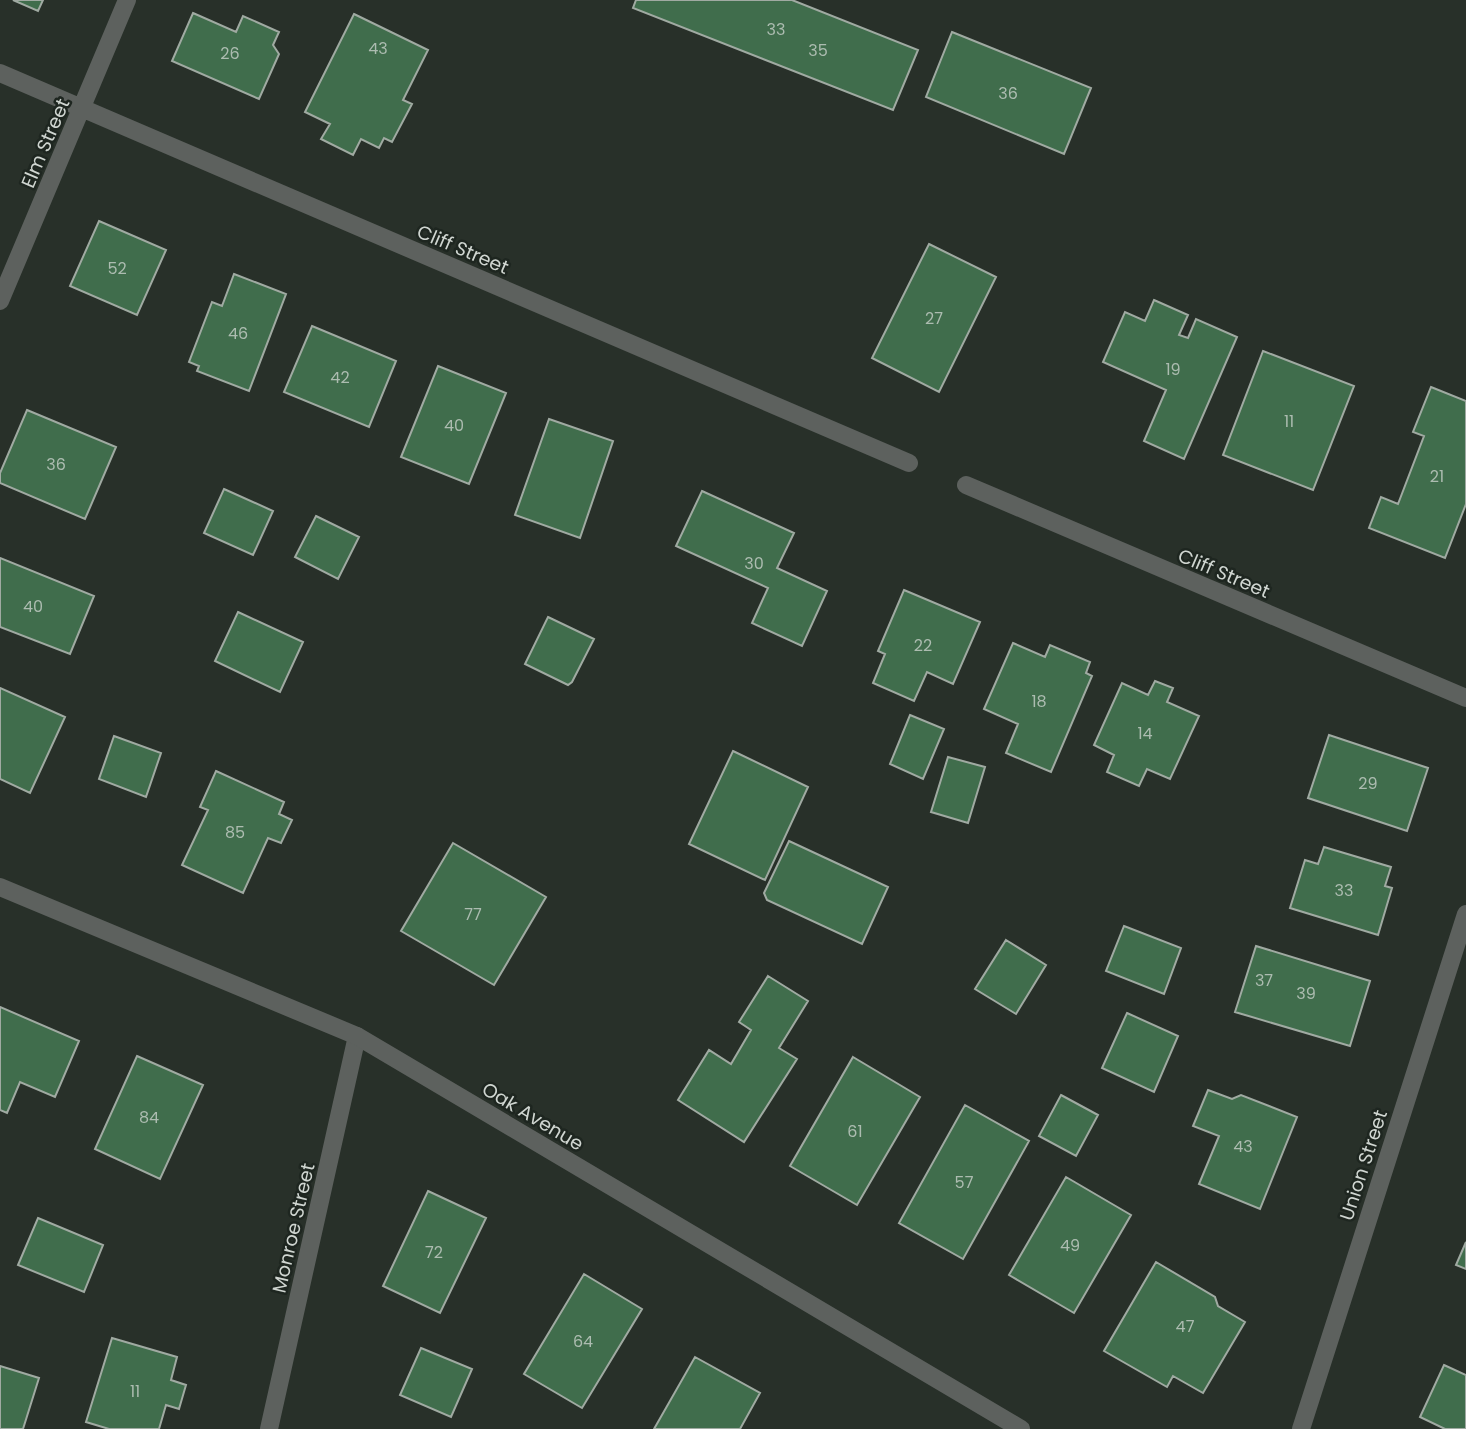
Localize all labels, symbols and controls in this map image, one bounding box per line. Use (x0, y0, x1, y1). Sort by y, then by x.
house number: 33 (767, 18, 785, 41)
house number: 43 (368, 37, 388, 60)
house number: 35 (808, 39, 828, 62)
house number: 26 (220, 42, 240, 65)
house number: 36 (998, 82, 1018, 105)
street label: Elm Street (15, 94, 76, 192)
street label: Cliff Street (413, 218, 513, 281)
house number: 52 (107, 257, 127, 280)
house number: 27 (925, 307, 943, 330)
house number: 46 (228, 322, 248, 345)
house number: 19 (1165, 358, 1181, 381)
house number: 42 (330, 366, 350, 389)
house number: 11 (1284, 410, 1294, 433)
house number: 40 (444, 414, 464, 437)
house number: 36 (46, 453, 66, 476)
house number: 21 (1430, 465, 1444, 488)
street label: Cliff Street (1174, 542, 1274, 605)
house number: 30 (744, 552, 764, 575)
house number: 40 (23, 595, 43, 618)
house number: 22 (914, 634, 932, 657)
house number: 18 (1031, 690, 1047, 713)
house number: 14 (1137, 722, 1153, 745)
house number: 29 (1358, 772, 1378, 795)
house number: 85 (225, 821, 245, 844)
house number: 33 (1335, 879, 1353, 902)
house number: 77 (464, 903, 482, 926)
house number: 37 (1255, 969, 1273, 992)
house number: 39 (1296, 982, 1316, 1005)
street label: Oak Avenue (477, 1076, 589, 1157)
house number: 84 (139, 1106, 159, 1129)
street label: Union Street (1333, 1106, 1394, 1224)
house number: 61 (847, 1120, 863, 1143)
house number: 43 (1233, 1135, 1253, 1158)
street label: Monroe Street (265, 1160, 322, 1296)
house number: 57 (955, 1171, 974, 1194)
house number: 49 (1060, 1234, 1080, 1257)
house number: 72 (425, 1241, 443, 1264)
house number: 47 (1176, 1315, 1195, 1338)
house number: 64 (573, 1330, 593, 1353)
house number: 11 (130, 1380, 140, 1403)

